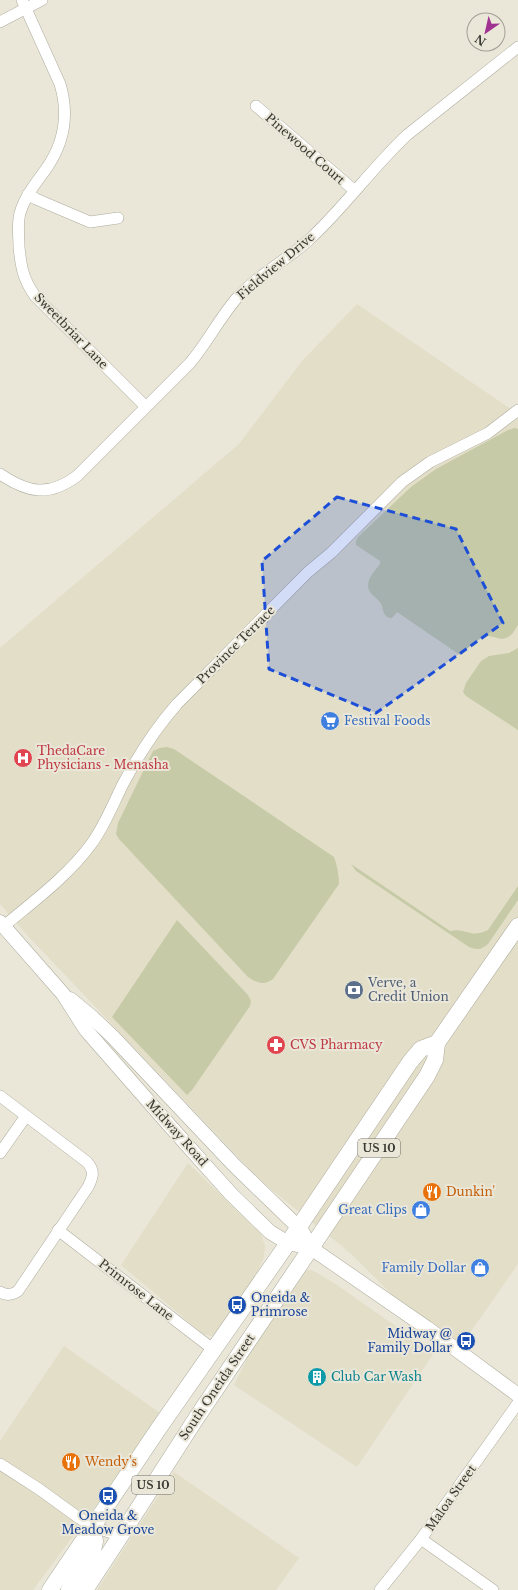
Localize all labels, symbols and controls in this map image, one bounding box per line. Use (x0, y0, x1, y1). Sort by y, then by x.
north arrow (466, 12, 506, 52)
text: N (472, 31, 489, 49)
street label: Pinewood Court (263, 110, 348, 188)
street label: Fieldview Drive (234, 229, 318, 302)
street label: Sweetbriar Lane (31, 290, 111, 372)
street label: Province Terrace (194, 602, 278, 687)
supermarket icon: Festival Foods (319, 710, 341, 732)
place label: Festival Foods (344, 713, 430, 728)
place label: ThedaCare Physicians - Menasha (37, 743, 169, 772)
hospital icon: ThedaCare Physicians - Menasha (12, 747, 34, 769)
place label: Verve, a Credit Union (367, 975, 449, 1004)
bank icon: Verve, a Credit Union (343, 979, 365, 1001)
pharmacy icon: CVS Pharmacy (265, 1034, 287, 1056)
place label: CVS Pharmacy (290, 1037, 383, 1052)
street label: Midway Road (144, 1096, 211, 1169)
road number: US 10 (358, 1139, 400, 1157)
restaurant icon: Dunkin' (421, 1181, 443, 1203)
place label: Dunkin' (446, 1184, 495, 1199)
shop icon: Great Clips (410, 1199, 432, 1221)
place label: Great Clips (338, 1202, 407, 1217)
street label: Primrose Lane (96, 1256, 177, 1323)
shop icon: Family Dollar (469, 1257, 491, 1279)
place label: Family Dollar (382, 1260, 466, 1275)
place label: Oneida & Primrose (251, 1290, 311, 1319)
bus stop icon: Oneida & Primrose (226, 1294, 248, 1316)
place label: Midway @ Family Dollar (368, 1326, 452, 1355)
street label: South Oneida Street (176, 1330, 258, 1443)
bus stop icon: Midway @ Family Dollar (455, 1330, 477, 1352)
building icon: Club Car Wash (306, 1366, 328, 1388)
place label: Club Car Wash (331, 1369, 422, 1384)
restaurant icon: Wendy's (60, 1451, 82, 1473)
place label: Wendy's (84, 1454, 137, 1469)
street label: Maloa Street (422, 1461, 479, 1534)
road number: US 10 (132, 1476, 174, 1494)
bus stop icon: Oneida & Meadow Grove (97, 1485, 119, 1507)
place label: Oneida & Meadow Grove (62, 1508, 155, 1537)

